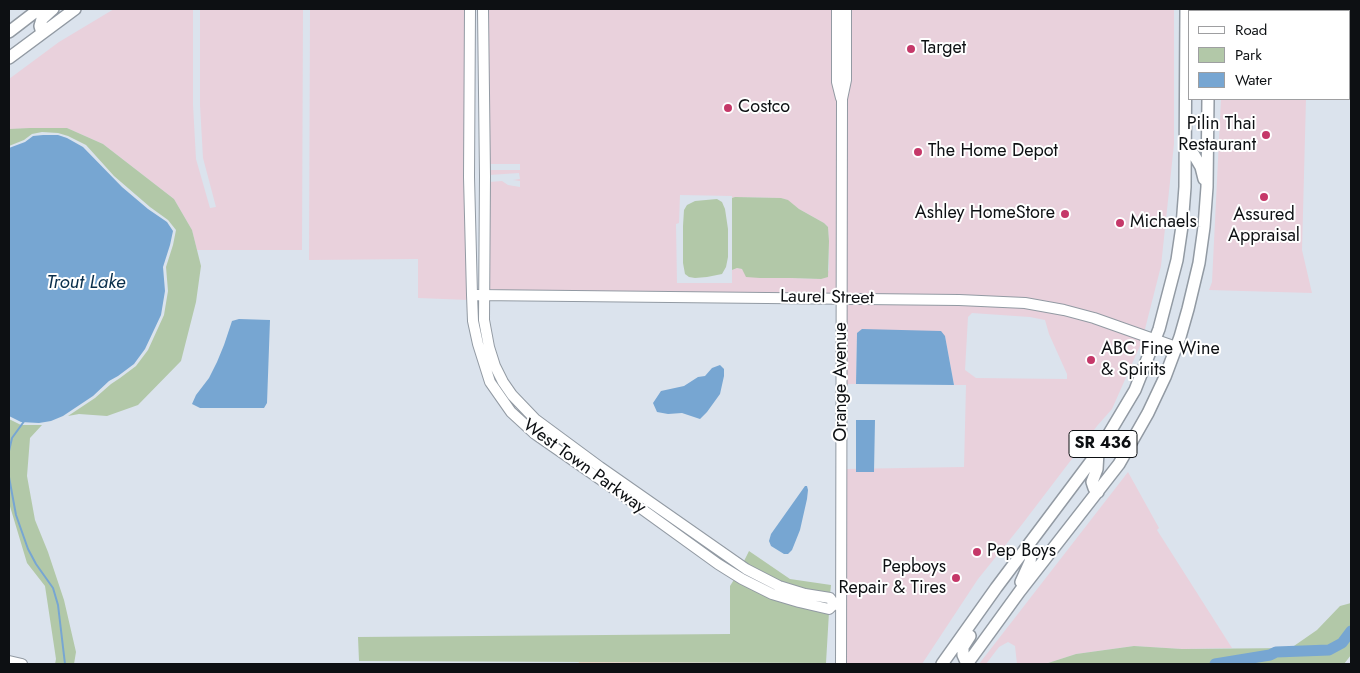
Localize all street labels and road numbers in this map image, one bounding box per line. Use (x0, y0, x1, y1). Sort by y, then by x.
street label: Laurel Street (780, 286, 874, 310)
street label: Orange Avenue (831, 322, 853, 442)
street label: West Town Parkway (518, 415, 650, 519)
road number: SR 436 (1069, 430, 1137, 458)

